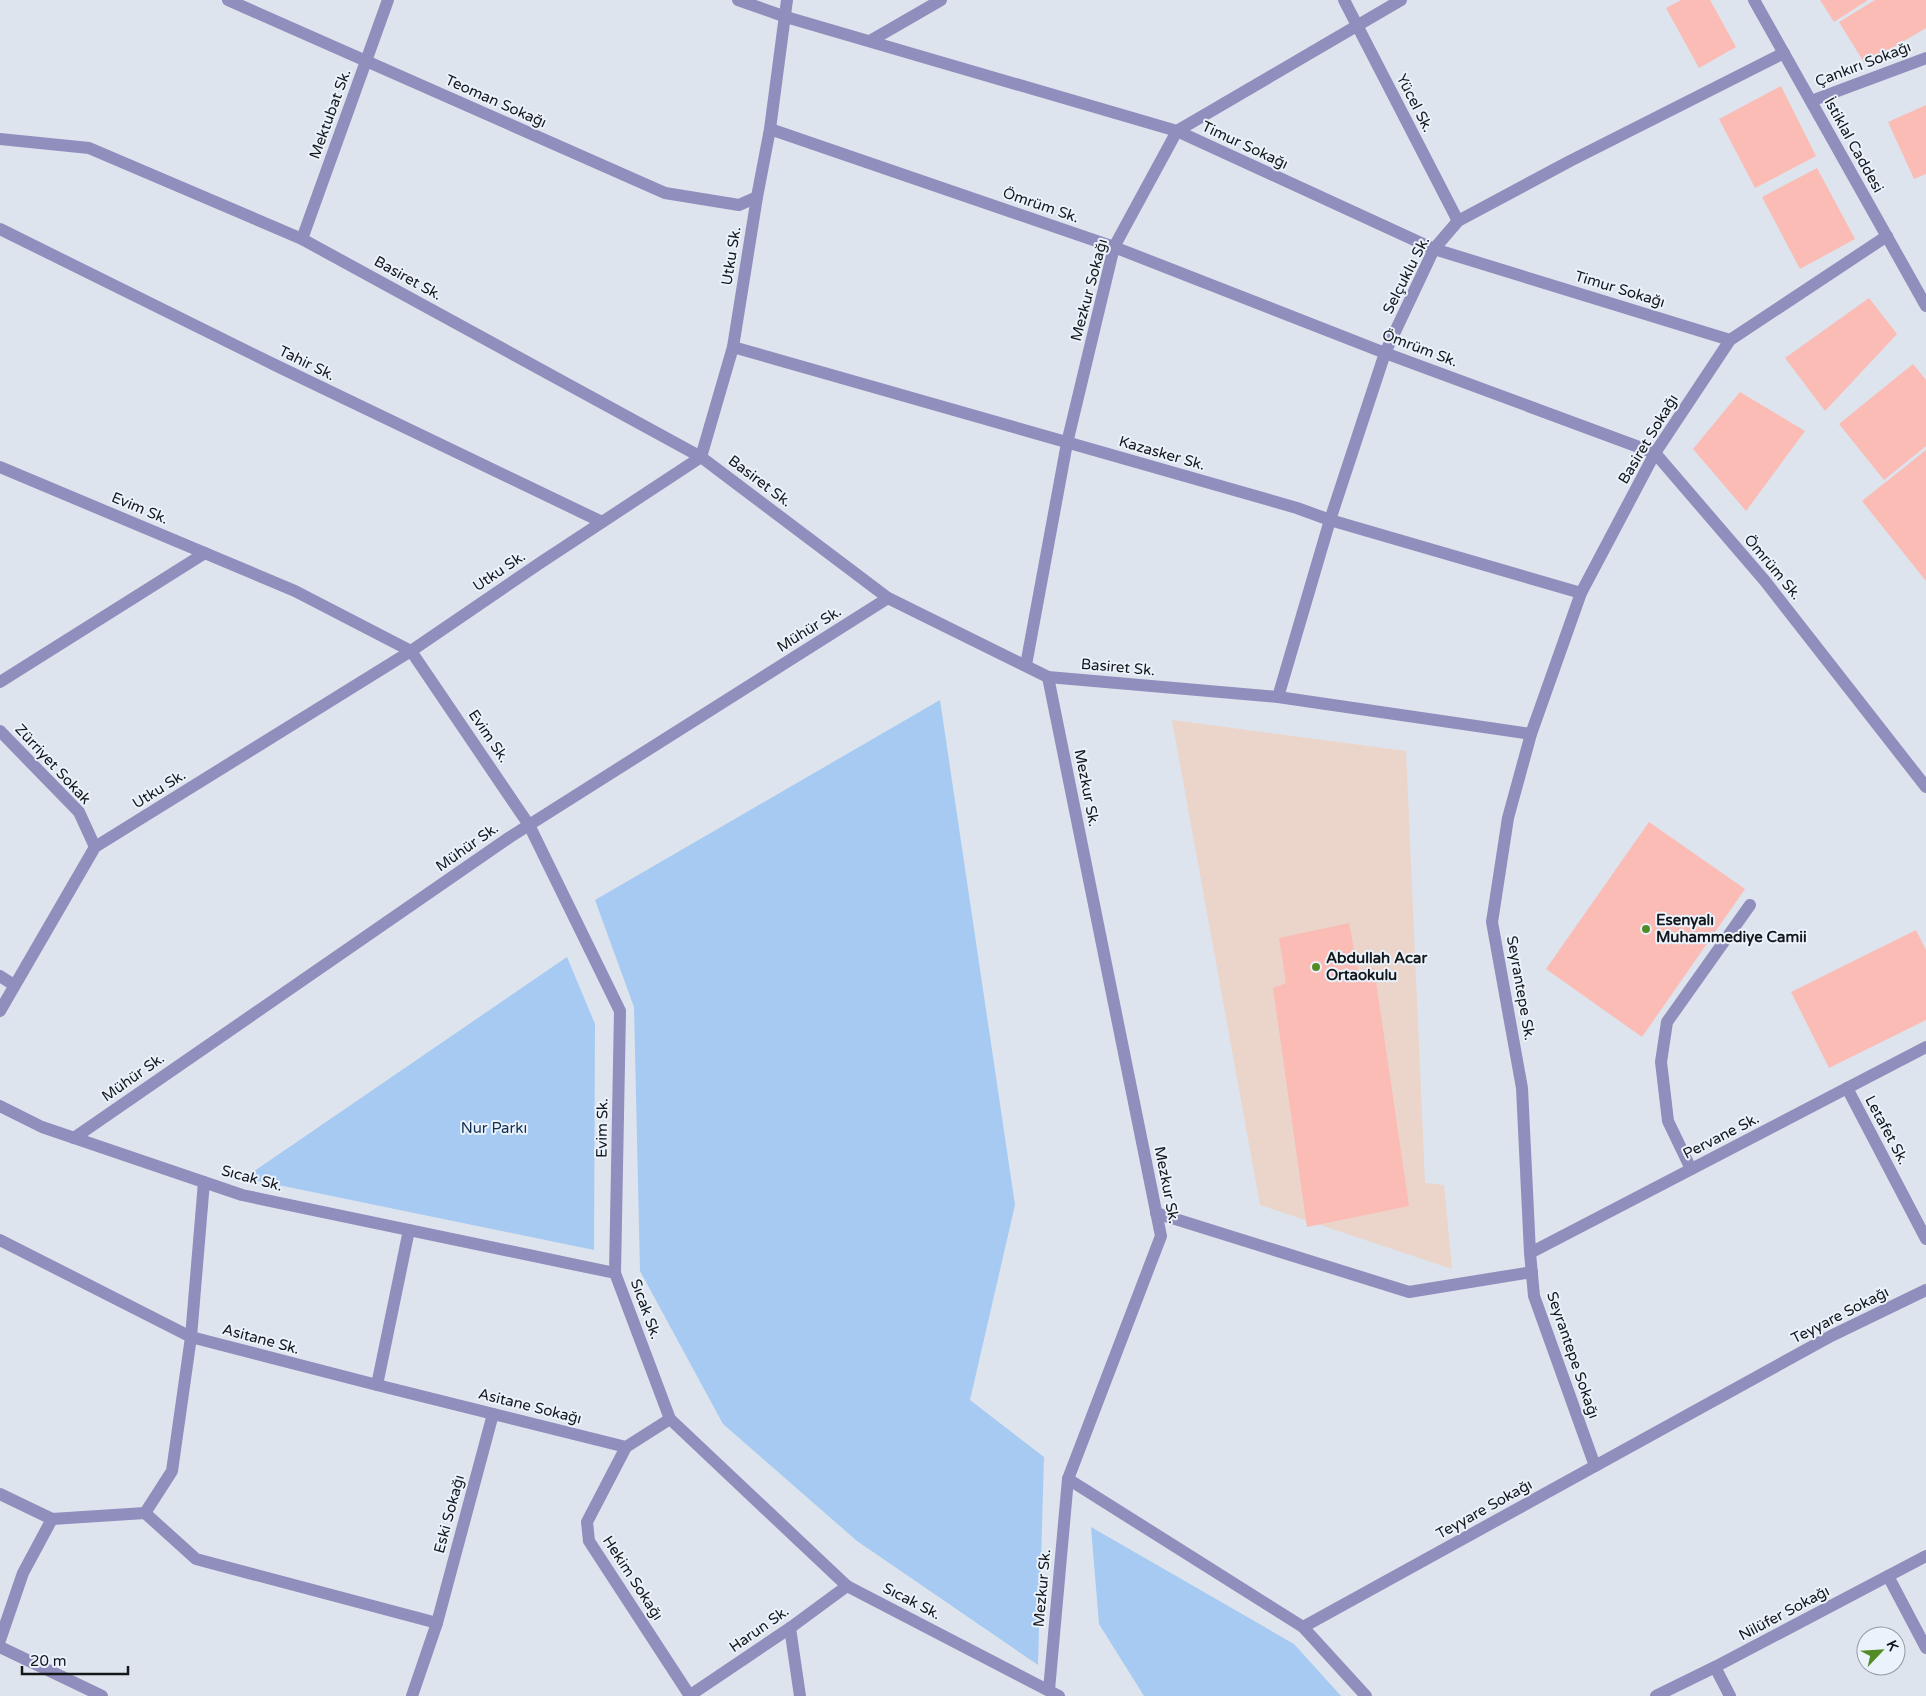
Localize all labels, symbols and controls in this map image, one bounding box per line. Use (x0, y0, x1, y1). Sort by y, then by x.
street label: Çankırı Sokağı (1812, 37, 1914, 91)
street label: Mektubat Sk. (305, 67, 355, 161)
street label: Teoman Sokağı (443, 71, 549, 131)
street label: Yücel Sk. (1393, 71, 1437, 135)
street label: İstiklal Caddesi (1820, 94, 1888, 196)
street label: Timur Sokağı (1199, 117, 1291, 173)
street label: Ömrüm Sk. (1000, 184, 1082, 226)
street label: Utku Sk. (717, 225, 745, 287)
street label: Selçuklu Sk. (1379, 233, 1433, 317)
street label: Mezkur Sokağı (1067, 237, 1111, 343)
street label: Basiret Sk. (371, 252, 445, 304)
street label: Timur Sokağı (1573, 267, 1667, 311)
street label: Ömrüm Sk. (1380, 325, 1460, 371)
street label: Tahir Sk. (276, 342, 338, 384)
street label: Basiret Sokağı (1614, 391, 1682, 487)
street label: Kazasker Sk. (1117, 432, 1207, 474)
street label: Basiret Sk. (725, 451, 795, 511)
street label: Evim Sk. (109, 488, 171, 528)
street label: Ömrüm Sk. (1741, 531, 1805, 603)
street label: Utku Sk. (469, 547, 529, 595)
street label: Mühür Sk. (773, 602, 845, 656)
street label: Basiret Sk. (1080, 655, 1156, 679)
street label: Evim Sk. (465, 706, 513, 766)
street label: Zürriyet Sokak (11, 720, 95, 808)
street label: Mezkur Sk. (1071, 748, 1103, 828)
street label: Utku Sk. (129, 766, 189, 812)
street label: Mühür Sk. (432, 819, 502, 875)
place label: Esenyalı Muhammediye Camii (1656, 911, 1807, 947)
marker: Esenyalı Muhammediye Camii (1640, 923, 1652, 935)
street label: Seyrantepe Sk. (1503, 934, 1539, 1042)
place label: Abdullah Acar Ortaokulu (1326, 949, 1428, 984)
marker: Abdullah Acar Ortaokulu (1310, 961, 1322, 973)
street label: Mühür Sk. (98, 1049, 168, 1105)
street label: Letafet Sk. (1861, 1092, 1913, 1168)
street label: Evim Sk. (592, 1098, 612, 1158)
street label: Pervane Sk. (1680, 1109, 1762, 1163)
park label: Nur Parkı (461, 1119, 527, 1137)
street label: Mezkur Sk. (1151, 1145, 1183, 1225)
street label: Sıcak Sk. (219, 1161, 285, 1195)
street label: Sıcak Sk. (627, 1277, 665, 1341)
street label: Teyyare Sokağı (1788, 1283, 1892, 1347)
street label: Seyrantepe Sokağı (1543, 1289, 1603, 1421)
street label: Asitane Sk. (221, 1320, 301, 1358)
street label: Asitane Sokağı (476, 1384, 584, 1428)
street label: Eski Sokağı (430, 1473, 468, 1555)
street label: Teyyare Sokağı (1433, 1475, 1535, 1543)
street label: Hekim Sokağı (599, 1532, 667, 1624)
street label: Mezkur Sk. (1030, 1548, 1054, 1628)
street label: Sıcak Sk. (880, 1579, 944, 1623)
street label: Nilüfer Sokağı (1736, 1582, 1832, 1644)
street label: Harun Sk. (726, 1602, 792, 1656)
north arrow (1856, 1626, 1906, 1676)
text: K (1883, 1638, 1902, 1654)
scale bar (22, 1644, 129, 1676)
text: 20 m (30, 1652, 67, 1670)

